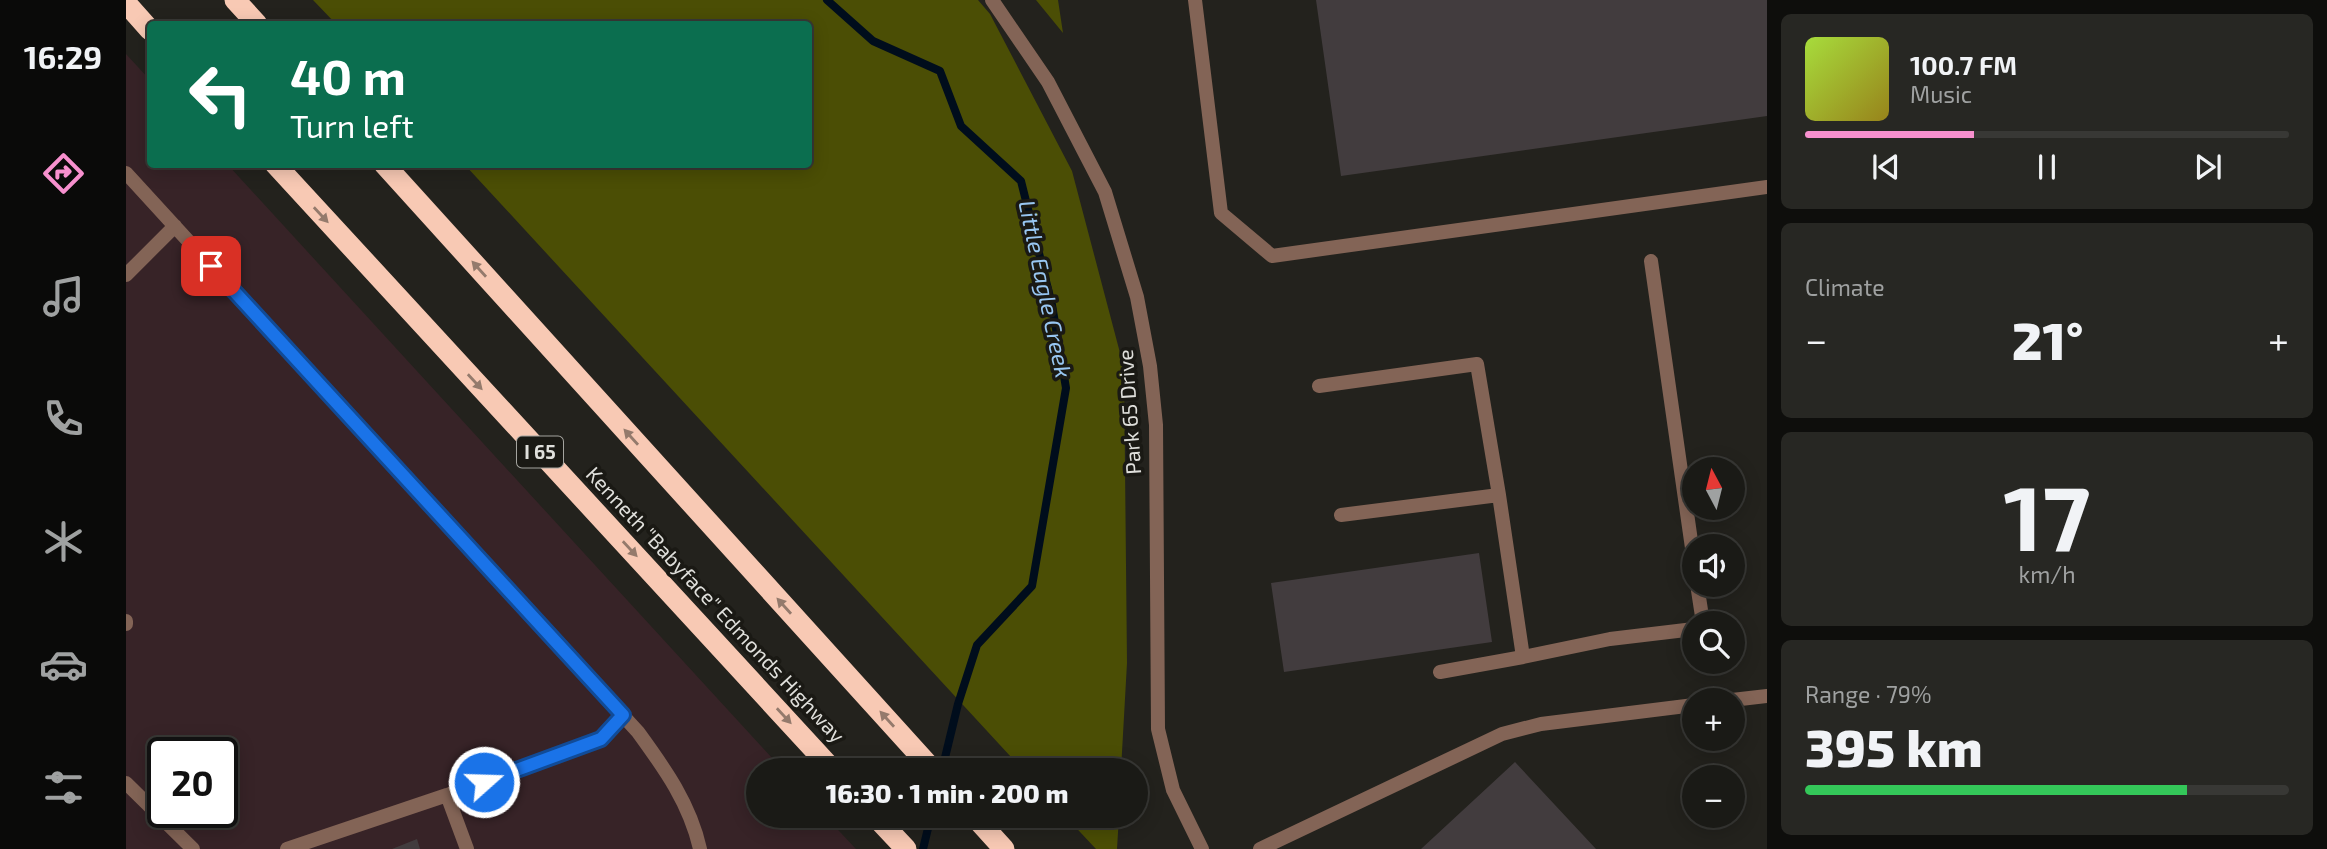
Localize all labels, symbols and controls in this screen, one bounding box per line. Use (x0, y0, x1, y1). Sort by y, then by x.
text: 16:29 (24, 37, 102, 75)
text: 40 m (290, 46, 406, 105)
icon: left (175, 49, 266, 140)
text: 100.7 FM (1910, 49, 2017, 80)
text: Music (1910, 80, 1972, 108)
text: Turn left (290, 106, 414, 144)
icon: previous (1867, 148, 1905, 186)
icon: pause (2028, 148, 2066, 186)
icon: next (2189, 148, 2227, 186)
icon: directions (39, 149, 88, 198)
water label: Little Eagle Creek (1013, 197, 1078, 380)
one-way arrow (313, 206, 329, 224)
pin (181, 236, 241, 296)
icon: arrive (192, 247, 230, 285)
one-way arrow (471, 261, 487, 278)
icon: music (39, 272, 88, 321)
text: Climate (1805, 273, 1885, 301)
text: 21° (2012, 308, 2083, 370)
text: − (1805, 316, 1827, 362)
text: + (2268, 316, 2289, 362)
street label: Park 65 Drive (1112, 349, 1145, 475)
one-way arrow (467, 373, 483, 390)
icon: phone (39, 394, 88, 443)
one-way arrow (624, 429, 640, 446)
road number: I 65 (517, 436, 563, 467)
north arrow (1682, 457, 1745, 520)
map controls (1682, 457, 1745, 828)
text: 17 (2003, 460, 2091, 569)
street label: Kenneth "Babyface" Edmonds Highway (581, 461, 851, 747)
icon: climate (39, 517, 88, 566)
button: sound (1682, 534, 1745, 597)
one-way arrow (621, 540, 637, 557)
text: km/h (2018, 560, 2076, 588)
one-way arrow (776, 597, 792, 615)
button: search (1682, 611, 1745, 674)
icon: car (39, 640, 88, 689)
text: Range · 79% (1805, 680, 1931, 708)
button: + (1682, 688, 1745, 751)
one-way arrow (776, 707, 792, 725)
one-way arrow (879, 710, 895, 728)
text: 395 km (1805, 715, 1983, 777)
speed limit sign: 20 (147, 737, 238, 828)
position arrow (447, 745, 521, 819)
icon: filters (39, 763, 88, 812)
button: − (1682, 765, 1745, 828)
text: 16:30 · 1 min · 200 m (826, 777, 1068, 808)

